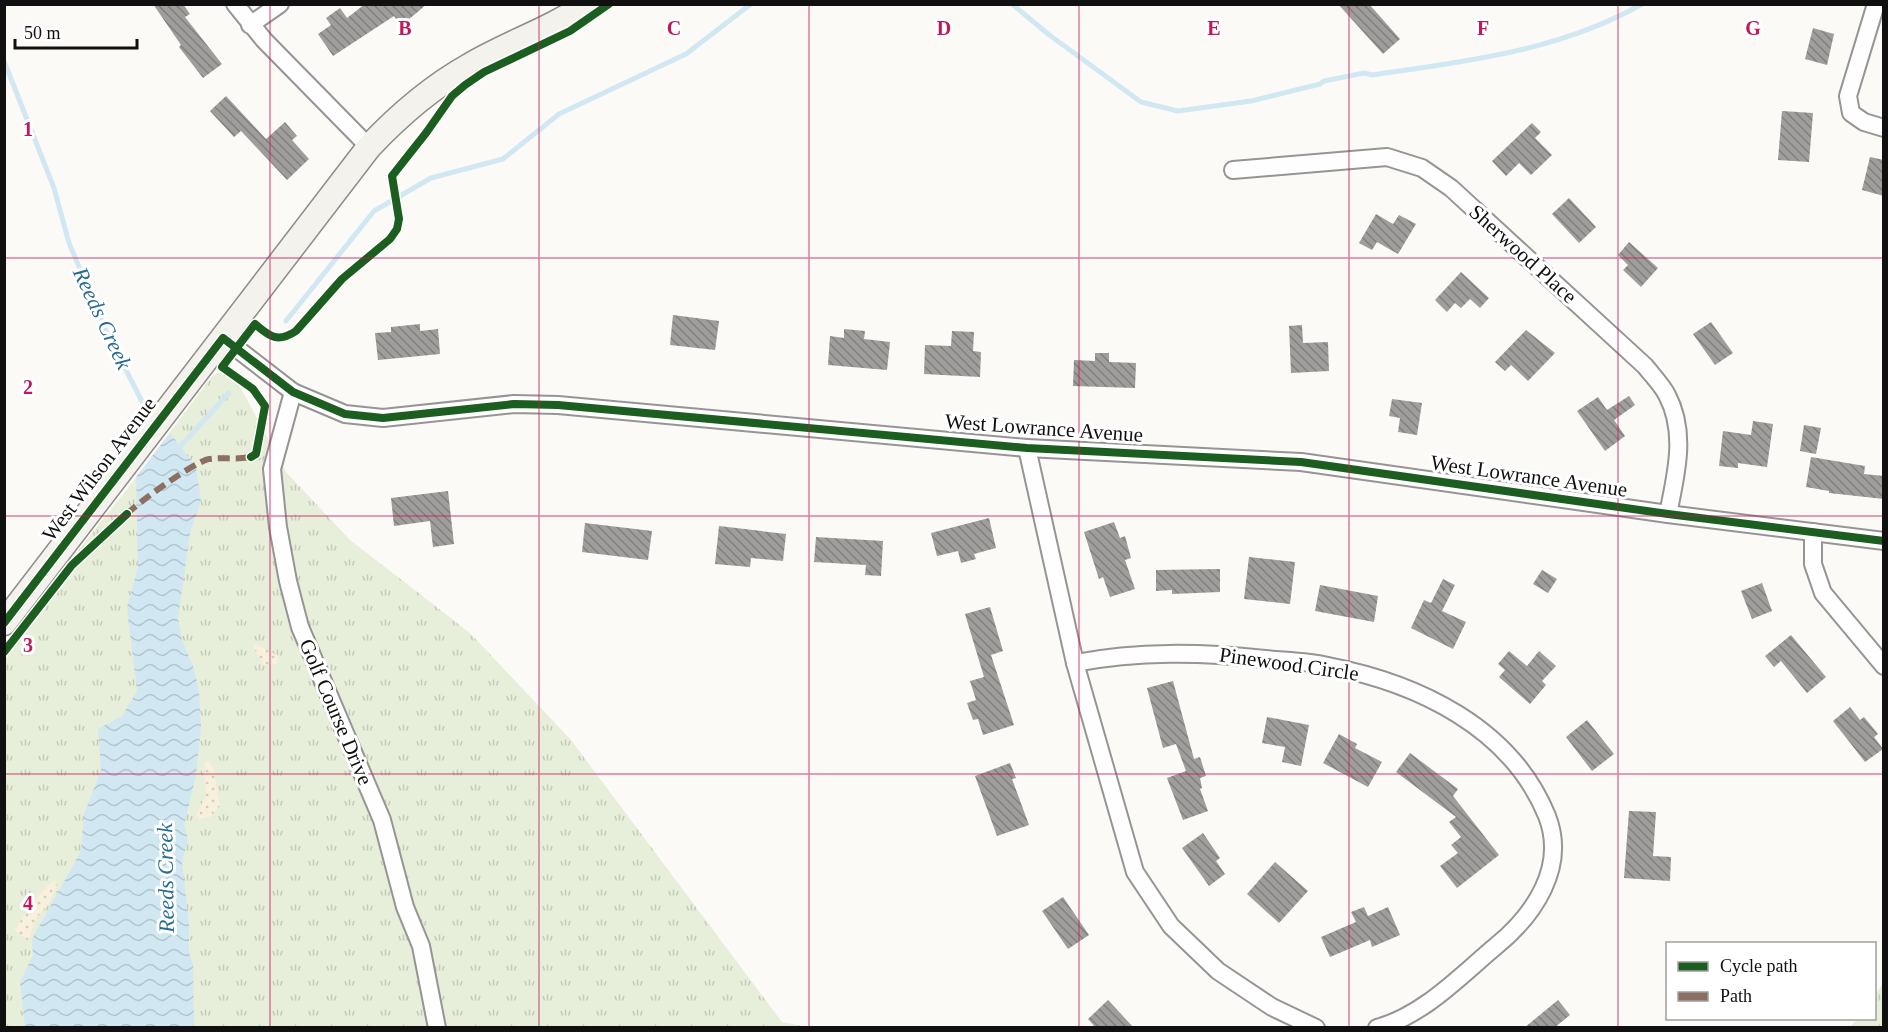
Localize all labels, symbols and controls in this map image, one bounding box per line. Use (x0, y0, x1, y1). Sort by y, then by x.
scale bar (15, 12, 136, 50)
text: B (398, 17, 412, 39)
text: C (667, 17, 681, 39)
text: D (937, 17, 951, 39)
text: E (1207, 17, 1221, 39)
text: F (1477, 17, 1489, 39)
text: G (1745, 17, 1761, 39)
text: 50 m (24, 23, 61, 43)
text: 1 (23, 118, 33, 140)
street label: Sherwood Place (1464, 200, 1582, 308)
water label: Reeds Creek (68, 262, 138, 374)
text: 2 (23, 376, 33, 398)
street label: West Wilson Avenue (37, 392, 161, 546)
street label: West Lowrance Avenue (944, 409, 1144, 447)
street label: West Lowrance Avenue (1429, 450, 1629, 502)
text: 3 (23, 634, 33, 656)
street label: Golf Course Drive (294, 635, 378, 789)
street label: Pinewood Circle (1218, 642, 1360, 686)
water label: Reeds Creek (152, 822, 179, 934)
text: 4 (23, 892, 33, 914)
legend (1666, 942, 1876, 1020)
text: Cycle path (1720, 956, 1797, 976)
text: Path (1720, 986, 1752, 1006)

